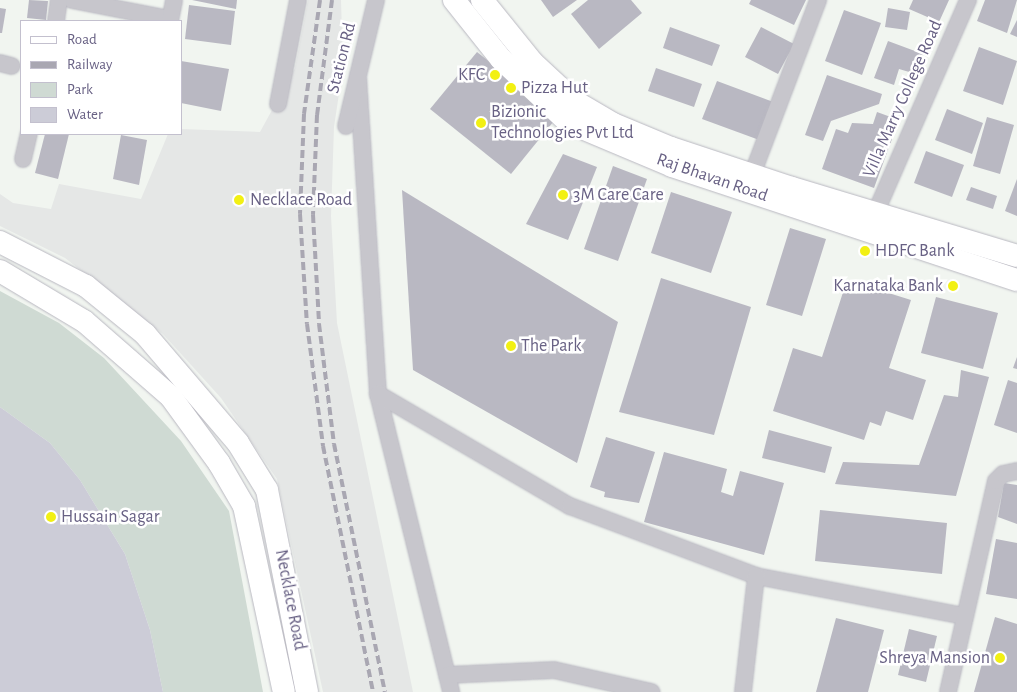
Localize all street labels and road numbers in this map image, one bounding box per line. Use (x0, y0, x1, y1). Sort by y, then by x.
street label: Villa Marry College Road (859, 17, 947, 181)
street label: Station Rd (323, 20, 361, 96)
street label: Raj Bhavan Road (653, 149, 771, 207)
street label: Necklace Road (270, 548, 310, 652)

